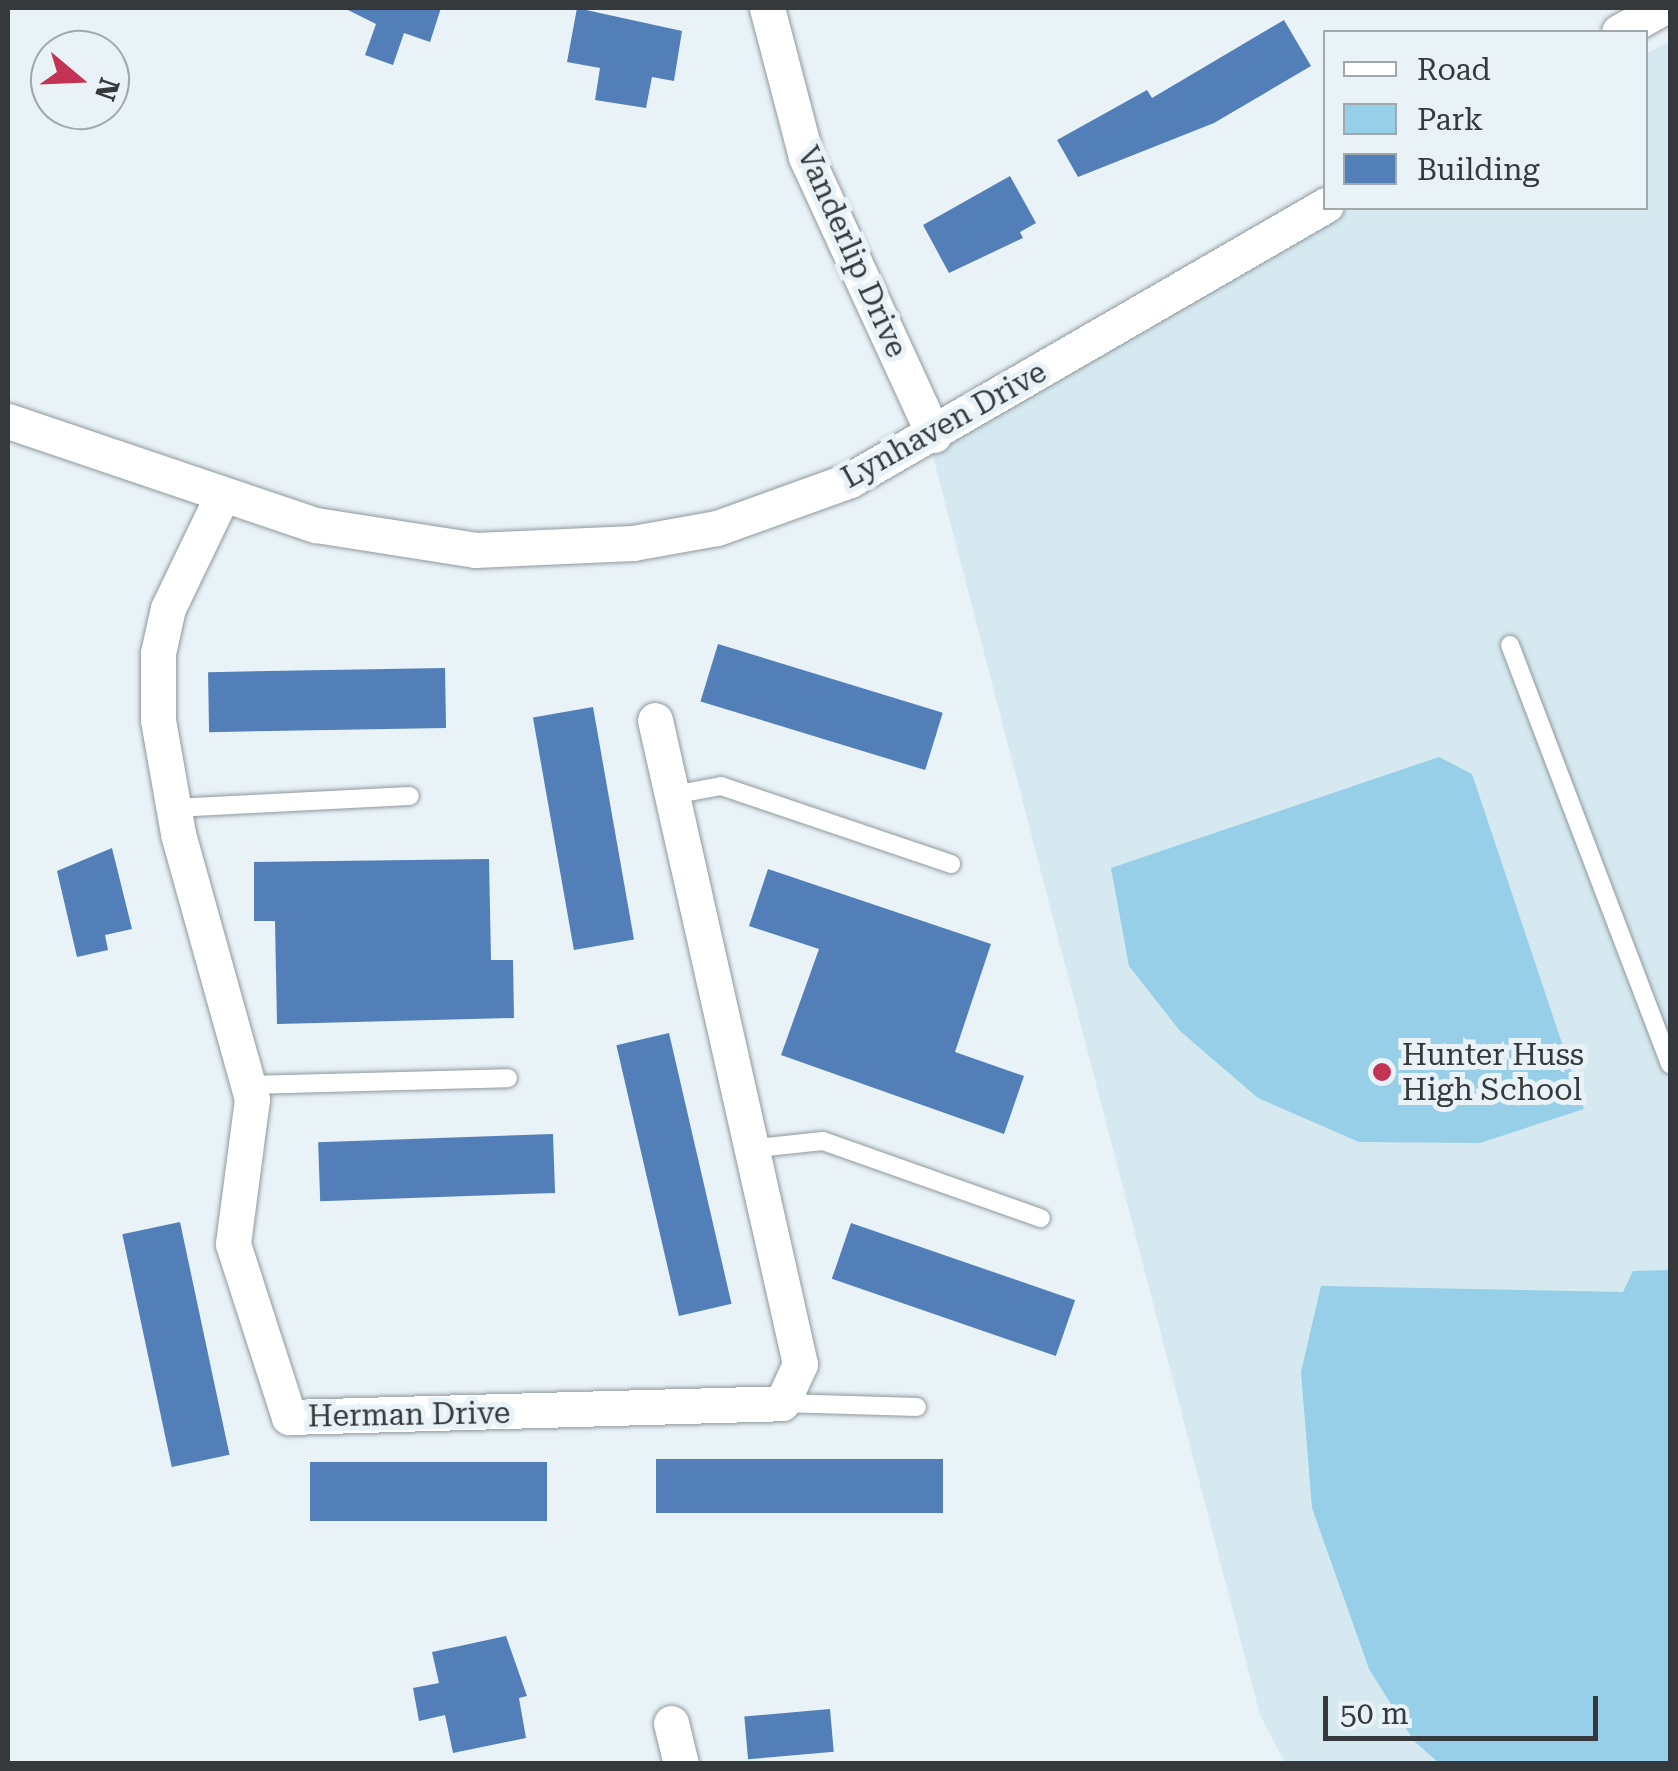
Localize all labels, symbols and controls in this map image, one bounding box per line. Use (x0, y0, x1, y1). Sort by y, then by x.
north arrow (30, 30, 130, 130)
legend (1323, 30, 1648, 210)
text: Road (1417, 52, 1491, 87)
text: N (88, 74, 126, 105)
text: Park (1417, 102, 1483, 137)
street label: Vanderlip Drive (789, 141, 915, 363)
text: Building (1417, 152, 1540, 187)
street label: Lynhaven Drive (836, 354, 1052, 496)
place label: Hunter Huss High School (1402, 1037, 1584, 1108)
marker: Hunter Huss High School (1371, 1061, 1393, 1083)
street label: Herman Drive (308, 1395, 510, 1435)
scale bar (1328, 1676, 1603, 1738)
text: 50 m (1340, 1696, 1409, 1731)

